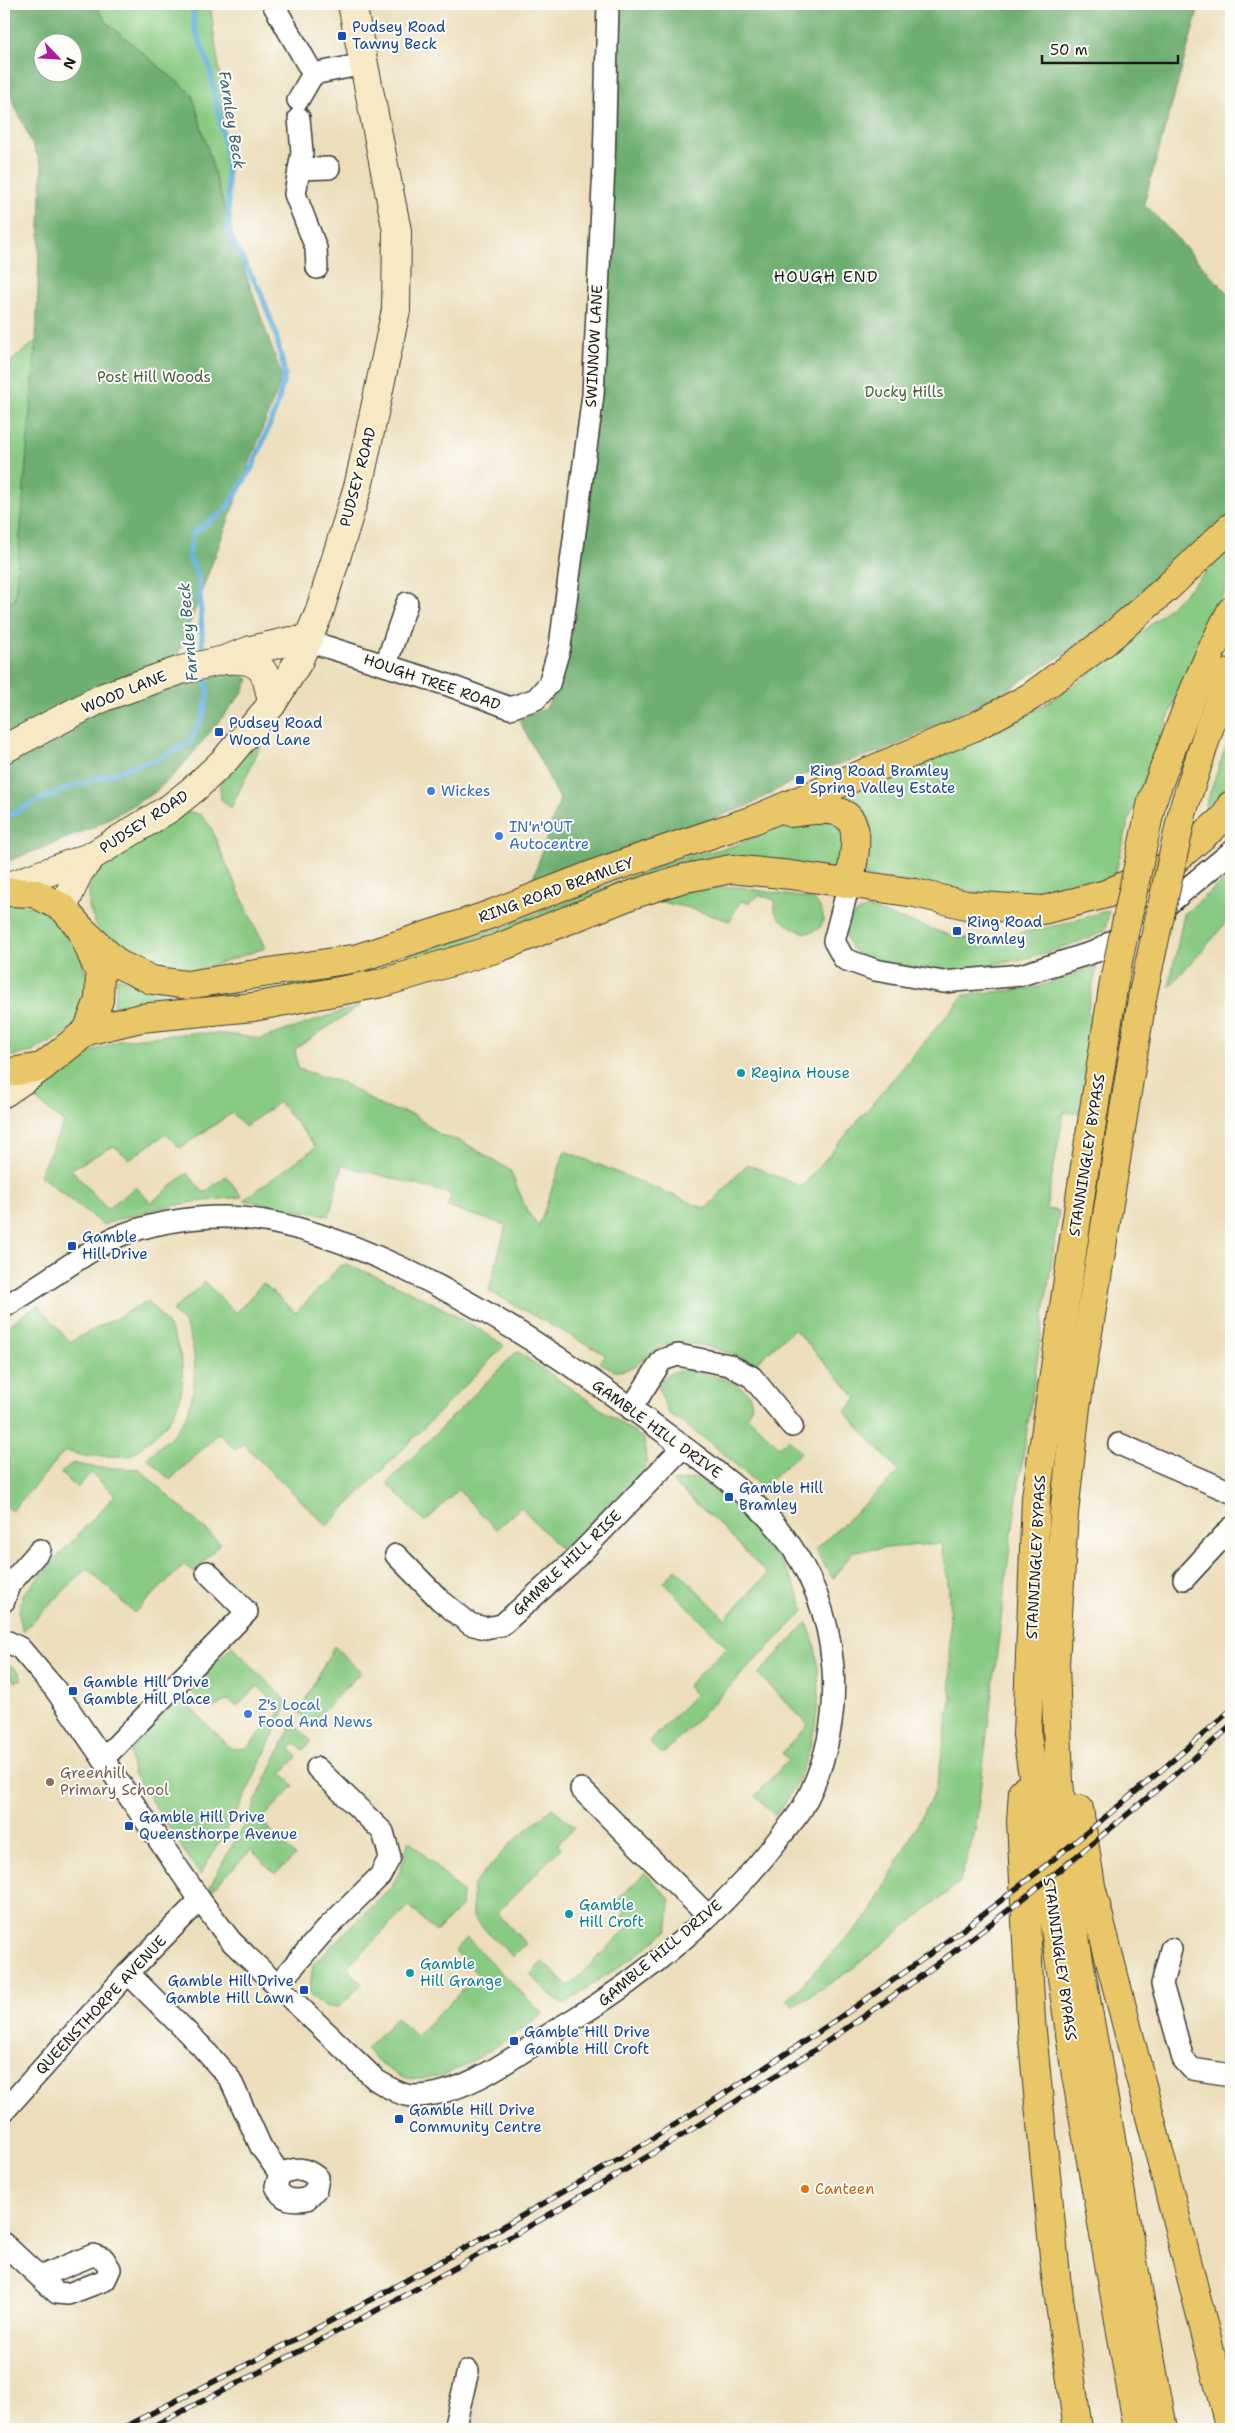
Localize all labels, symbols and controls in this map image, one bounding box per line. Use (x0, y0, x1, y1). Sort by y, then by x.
place label: Pudsey Road Tawny Beck (352, 17, 446, 54)
marker: Pudsey Road Tawny Beck (336, 30, 348, 42)
north arrow (32, 32, 82, 82)
scale bar (1042, 32, 1179, 64)
text: 50 m (1050, 40, 1088, 60)
text: N (59, 55, 80, 72)
water label: Farnley Beck (214, 69, 250, 171)
district label: HOUGH END (774, 266, 878, 287)
street label: SWINNOW LANE (581, 284, 607, 408)
park label: Post Hill Woods (97, 367, 211, 387)
park label: Ducky Hills (864, 382, 944, 402)
street label: PUDSEY ROAD (335, 425, 381, 529)
water label: Farnley Beck (173, 582, 203, 682)
street label: HOUGH TREE ROAD (361, 649, 503, 715)
street label: WOOD LANE (78, 666, 170, 718)
place label: Pudsey Road Wood Lane (229, 713, 323, 750)
marker: Pudsey Road Wood Lane (213, 726, 225, 738)
place label: Ring Road Bramley Spring Valley Estate (810, 761, 955, 798)
marker: Ring Road Bramley Spring Valley Estate (794, 774, 806, 786)
place label: Wickes (441, 781, 490, 801)
marker: Wickes (425, 785, 437, 797)
street label: PUDSEY ROAD (96, 786, 192, 858)
place label: IN'n'OUT Autocentre (509, 817, 589, 854)
marker: IN'n'OUT Autocentre (493, 830, 505, 842)
street label: RING ROAD BRAMLEY (476, 853, 636, 927)
place label: Ring Road Bramley (967, 912, 1043, 949)
marker: Ring Road Bramley (951, 925, 963, 937)
place label: Regina House (751, 1063, 850, 1083)
marker: Regina House (735, 1067, 747, 1079)
street label: STANNINGLEY BYPASS (1064, 1072, 1110, 1238)
place label: Gamble Hill Drive (82, 1227, 148, 1264)
marker: Gamble Hill Drive (66, 1240, 78, 1252)
street label: GAMBLE HILL DRIVE (588, 1375, 726, 1483)
street label: STANNINGLEY BYPASS (1022, 1474, 1050, 1640)
place label: Gamble Hill Bramley (739, 1478, 824, 1515)
marker: Gamble Hill Bramley (723, 1491, 735, 1503)
street label: GAMBLE HILL RISE (508, 1506, 626, 1620)
place label: Gamble Hill Drive Gamble Hill Place (83, 1672, 211, 1709)
marker: Gamble Hill Drive Gamble Hill Place (67, 1685, 79, 1697)
place label: Z's Local Food And News (258, 1695, 373, 1732)
marker: Z's Local Food And News (242, 1708, 254, 1720)
place label: Greenhill Primary School (60, 1763, 169, 1800)
marker: Greenhill Primary School (44, 1776, 56, 1788)
place label: Gamble Hill Drive Queensthorpe Avenue (139, 1807, 297, 1844)
marker: Gamble Hill Drive Queensthorpe Avenue (123, 1820, 135, 1832)
street label: STANNINGLEY BYPASS (1039, 1876, 1081, 2042)
place label: Gamble Hill Croft (579, 1895, 644, 1932)
street label: GAMBLE HILL DRIVE (594, 1895, 726, 2011)
marker: Gamble Hill Croft (563, 1908, 575, 1920)
street label: QUEENSTHORPE AVENUE (31, 1931, 171, 2079)
place label: Gamble Hill Grange (420, 1954, 503, 1991)
marker: Gamble Hill Grange (404, 1967, 416, 1979)
place label: Gamble Hill Drive Gamble Hill Lawn (165, 1971, 294, 2008)
marker: Gamble Hill Drive Gamble Hill Lawn (298, 1984, 310, 1996)
place label: Gamble Hill Drive Gamble Hill Croft (524, 2022, 650, 2059)
marker: Gamble Hill Drive Gamble Hill Croft (508, 2035, 520, 2047)
place label: Gamble Hill Drive Community Centre (409, 2100, 542, 2137)
marker: Gamble Hill Drive Community Centre (393, 2113, 405, 2125)
place label: Canteen (815, 2179, 874, 2199)
marker: Canteen (799, 2183, 811, 2195)

